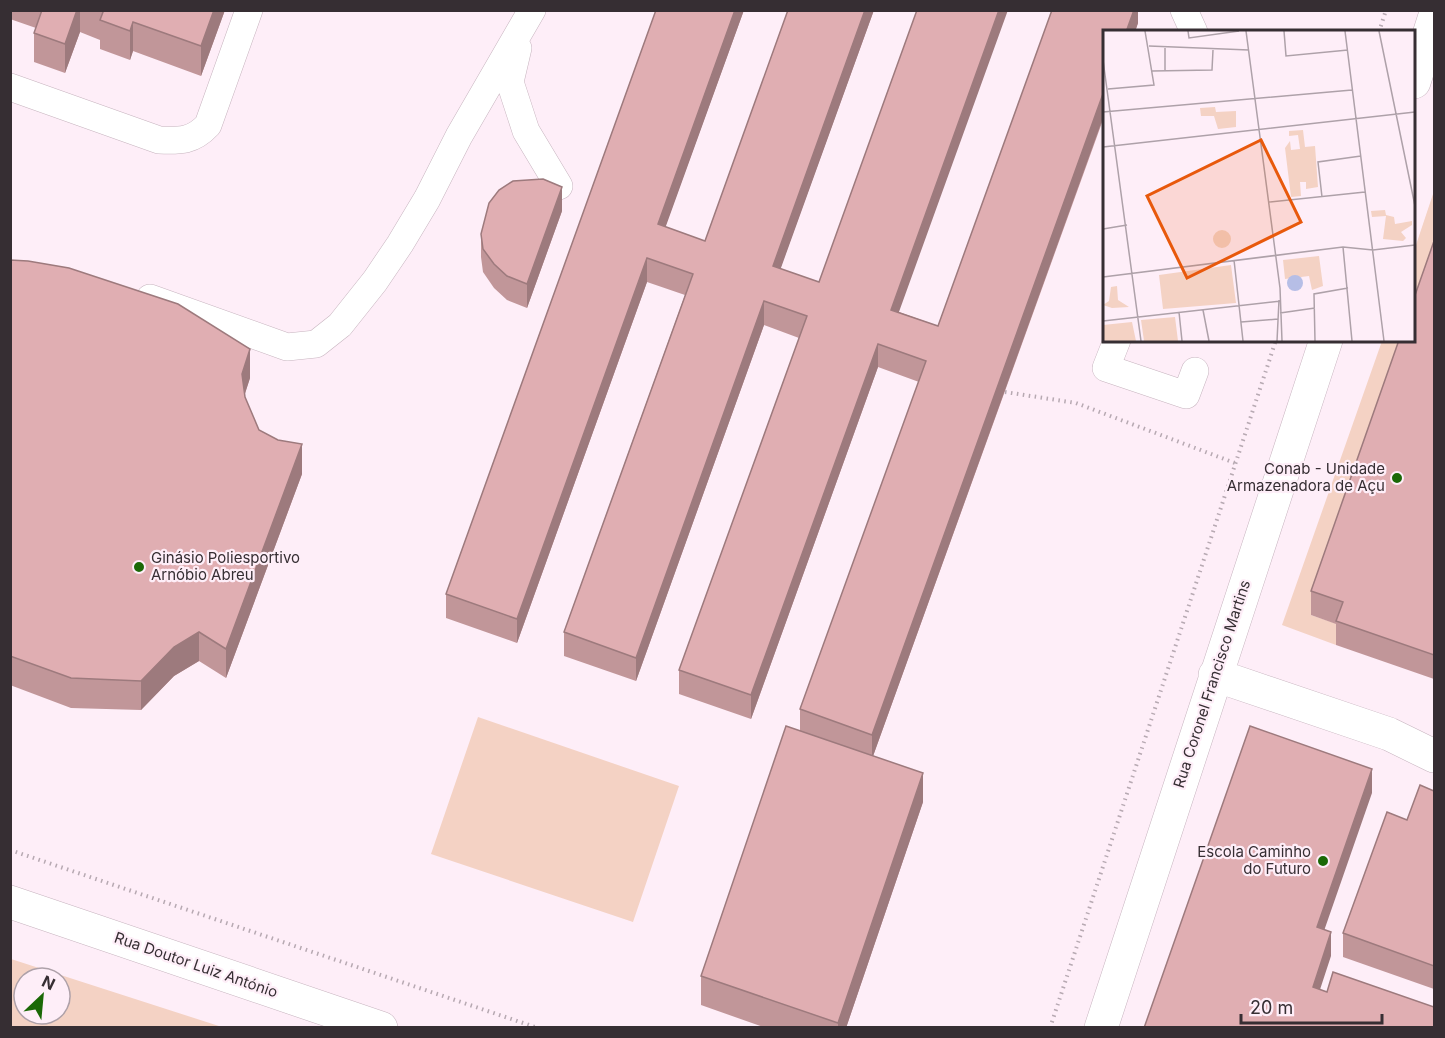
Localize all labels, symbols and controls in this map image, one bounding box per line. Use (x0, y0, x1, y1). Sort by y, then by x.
inset map (1103, 30, 1415, 342)
place label: Conab - Unidade Armazenadora de Açu (1227, 459, 1385, 495)
marker: Conab - Unidade Armazenadora de Açu (1390, 471, 1404, 485)
place label: Ginásio Poliesportivo Arnóbio Abreu (151, 548, 300, 584)
marker: Ginásio Poliesportivo Arnóbio Abreu (132, 560, 146, 574)
street label: Rua Coronel Francisco Martins (1169, 577, 1254, 790)
place label: Escola Caminho do Futuro (1197, 842, 1311, 878)
marker: Escola Caminho do Futuro (1316, 854, 1330, 868)
street label: Rua Doutor Luiz António (112, 928, 280, 1001)
north arrow (12, 966, 72, 1026)
text: N (39, 971, 58, 994)
scale bar (1241, 987, 1382, 1025)
text: 20 m (1250, 997, 1293, 1018)

